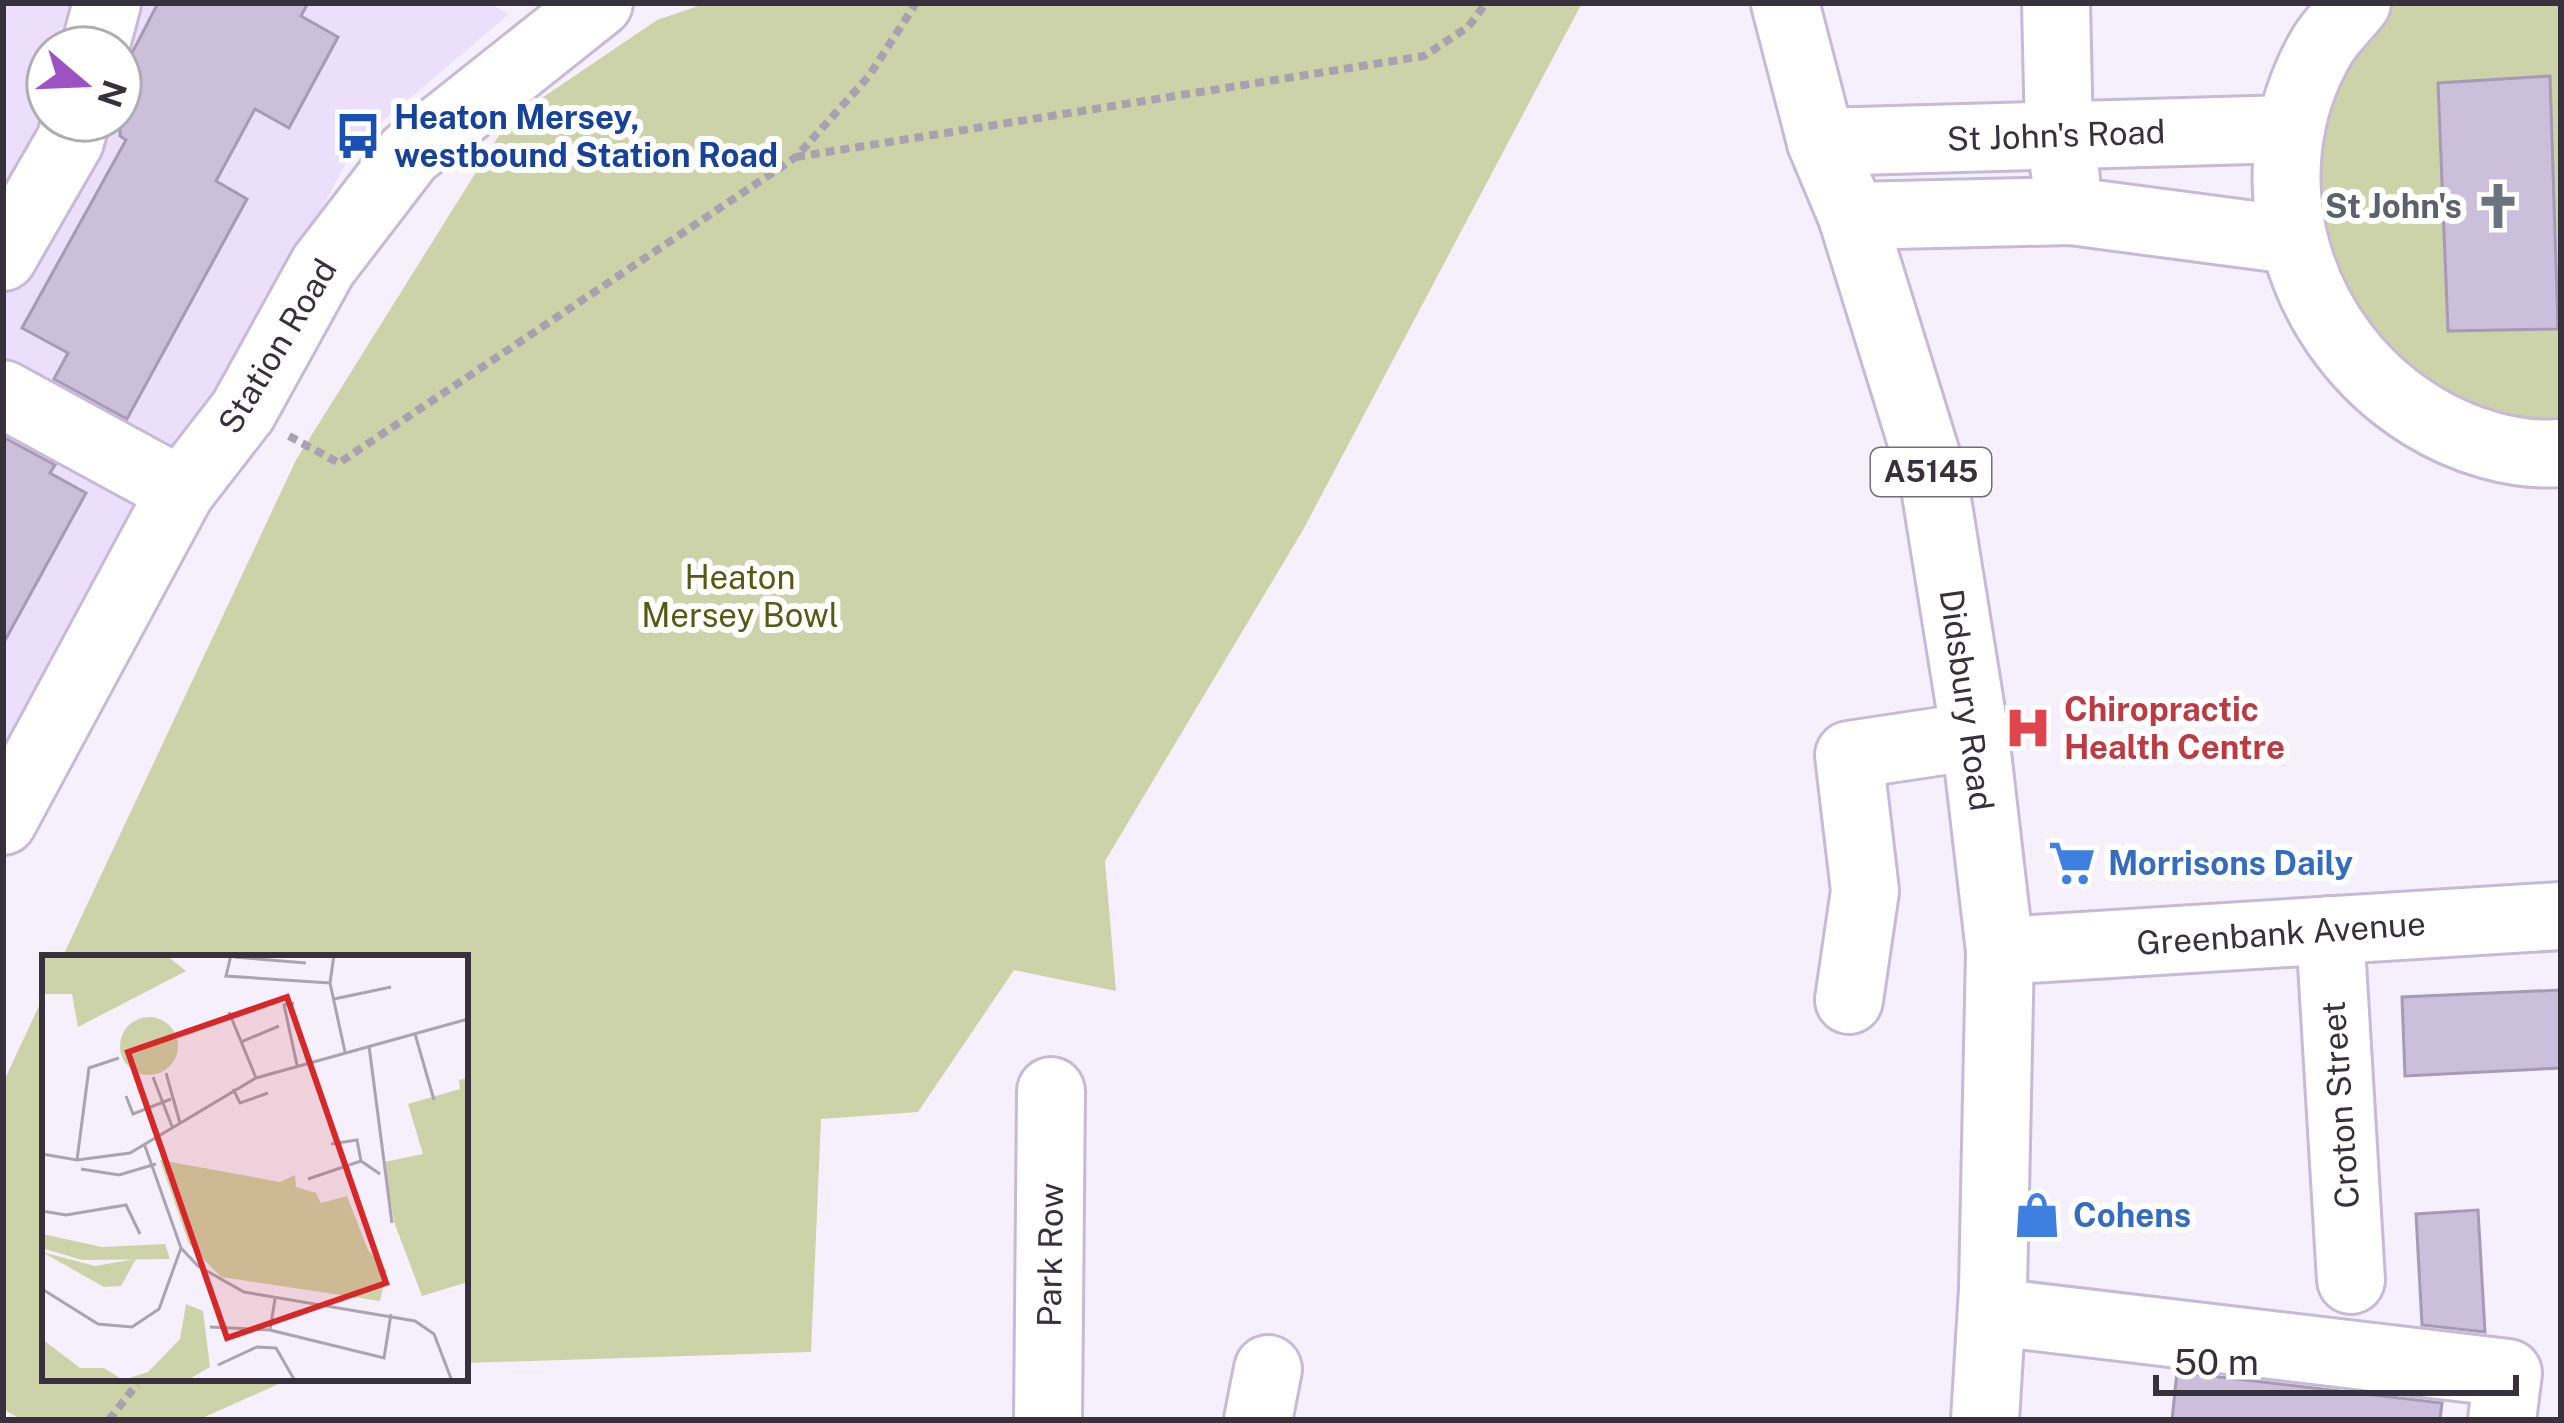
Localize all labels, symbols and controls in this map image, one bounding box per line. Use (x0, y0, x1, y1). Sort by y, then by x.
north arrow (24, 24, 144, 144)
text: N (90, 75, 135, 112)
place label: Heaton Mersey, westbound Station Road (394, 98, 778, 174)
bus stop icon: Heaton Mersey, westbound Station Road (333, 111, 383, 161)
street label: St John's Road (1946, 112, 2166, 158)
church icon: St John's (2473, 181, 2523, 231)
place label: St John's (2325, 187, 2462, 225)
street label: Station Road (210, 252, 344, 440)
road number: A5145 (1871, 448, 1991, 496)
park label: Heaton Mersey Bowl (641, 558, 839, 634)
street label: Didsbury Road (1933, 587, 2001, 813)
place label: Chiropractic Health Centre (2064, 690, 2285, 766)
hospital icon: Chiropractic Health Centre (2003, 703, 2053, 753)
supermarket icon: Morrisons Daily (2047, 838, 2097, 888)
place label: Morrisons Daily (2108, 844, 2354, 882)
street label: Greenbank Avenue (2135, 904, 2427, 962)
inset map (42, 955, 468, 1381)
street label: Croton Street (2314, 1000, 2366, 1210)
street label: Park Row (1030, 1183, 1070, 1327)
shop icon: Cohens (2012, 1190, 2062, 1240)
place label: Cohens (2073, 1196, 2191, 1234)
scale bar (2156, 1321, 2516, 1395)
text: 50 m (2174, 1341, 2259, 1383)

